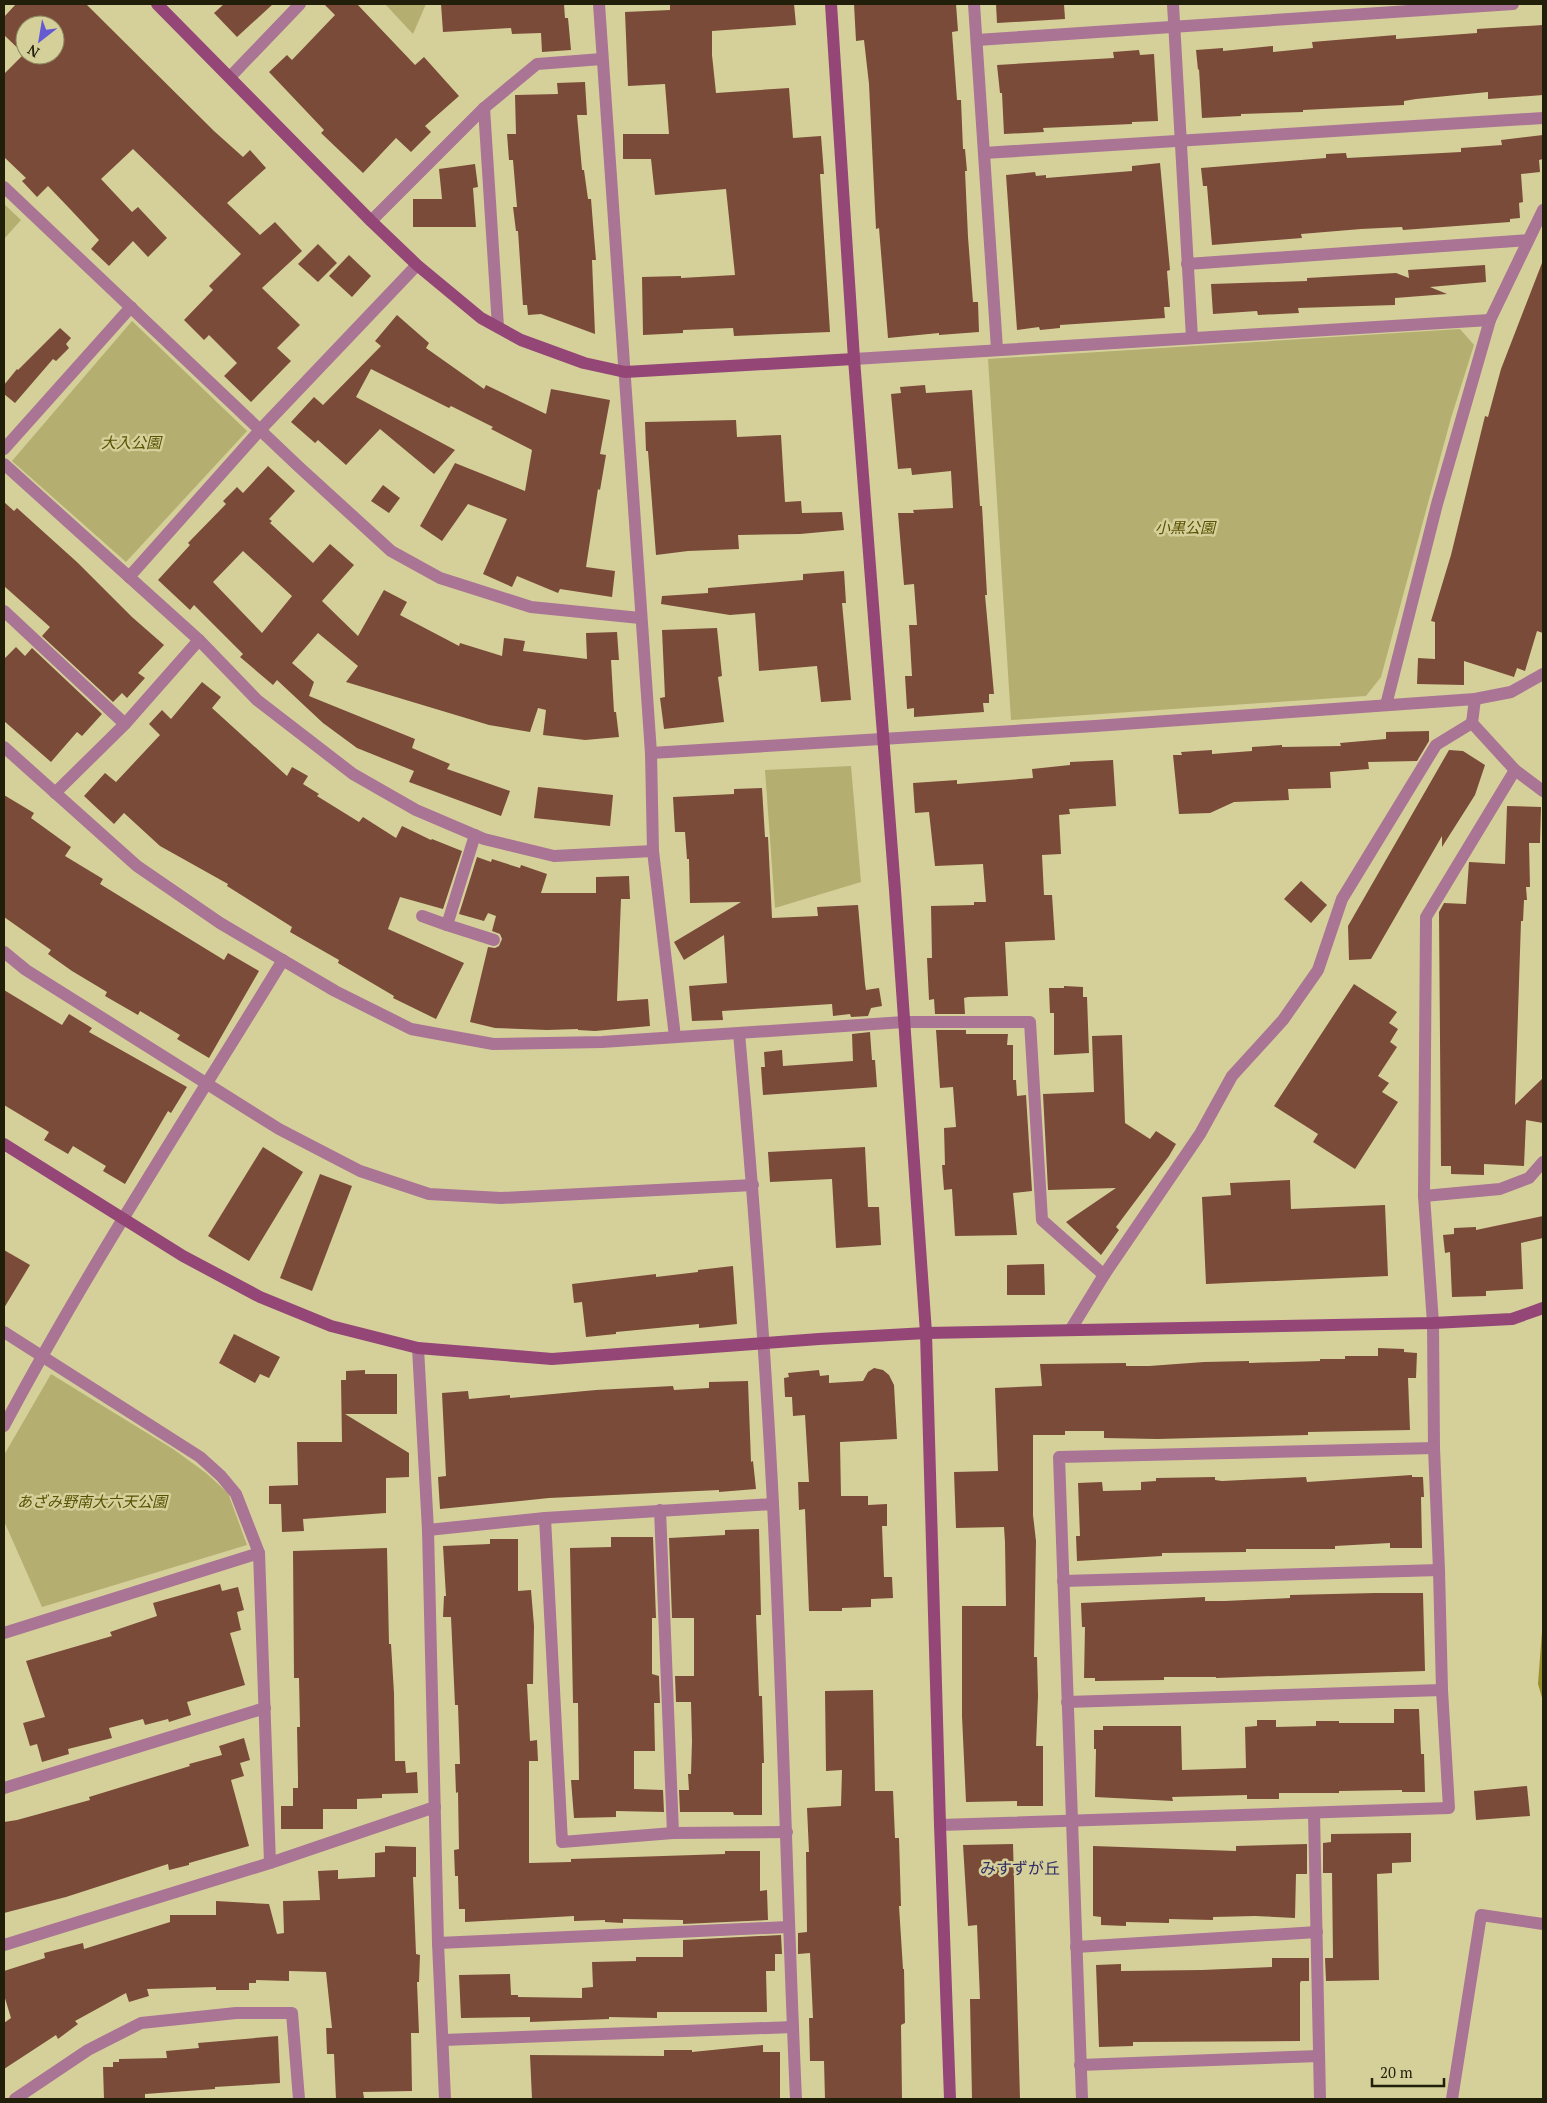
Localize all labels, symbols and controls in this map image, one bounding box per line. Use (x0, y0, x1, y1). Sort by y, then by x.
north arrow (15, 15, 65, 65)
text: N (23, 40, 42, 62)
park label: 大入公園 (101, 432, 163, 452)
park label: 小黒公園 (1155, 517, 1217, 537)
park label: あざみ野南大六天公園 (17, 1491, 169, 1511)
district label: みすずが丘 (980, 1857, 1060, 1879)
scale bar (1372, 2056, 1444, 2088)
text: 20 m (1380, 2062, 1413, 2082)

